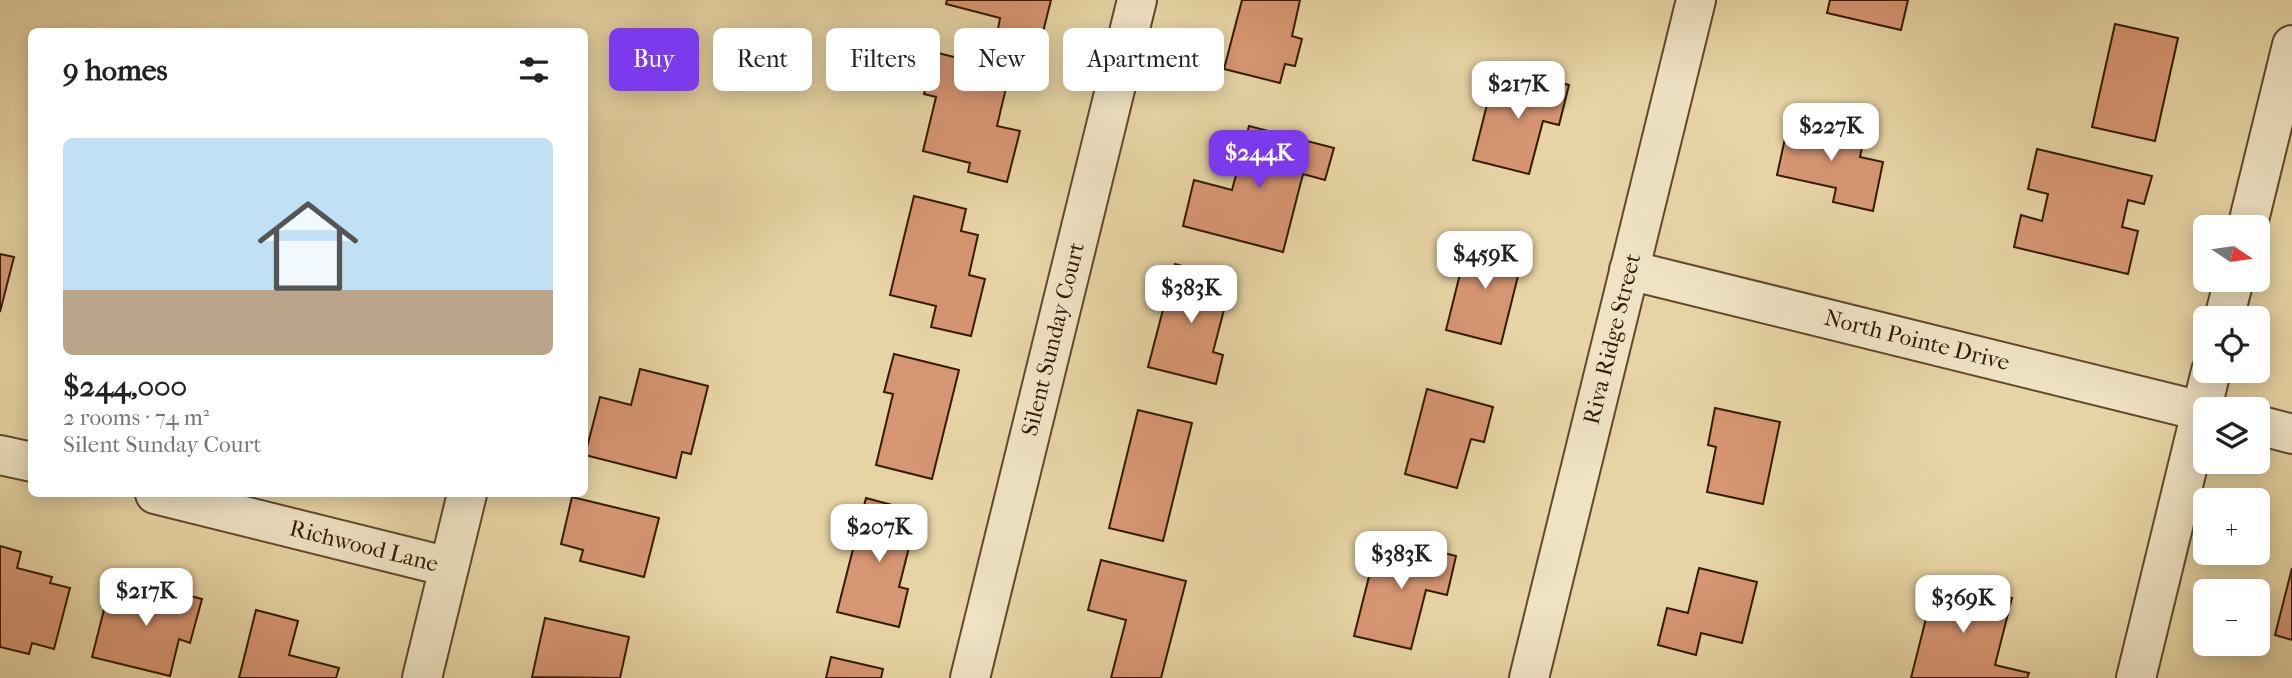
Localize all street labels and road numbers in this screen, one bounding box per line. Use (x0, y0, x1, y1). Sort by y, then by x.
street label: Silent Sunday Court (1016, 239, 1090, 439)
street label: Riva Ridge Street (1578, 251, 1646, 427)
street label: North Pointe Drive (1822, 304, 2012, 376)
street label: Richwood Lane (287, 514, 441, 578)

